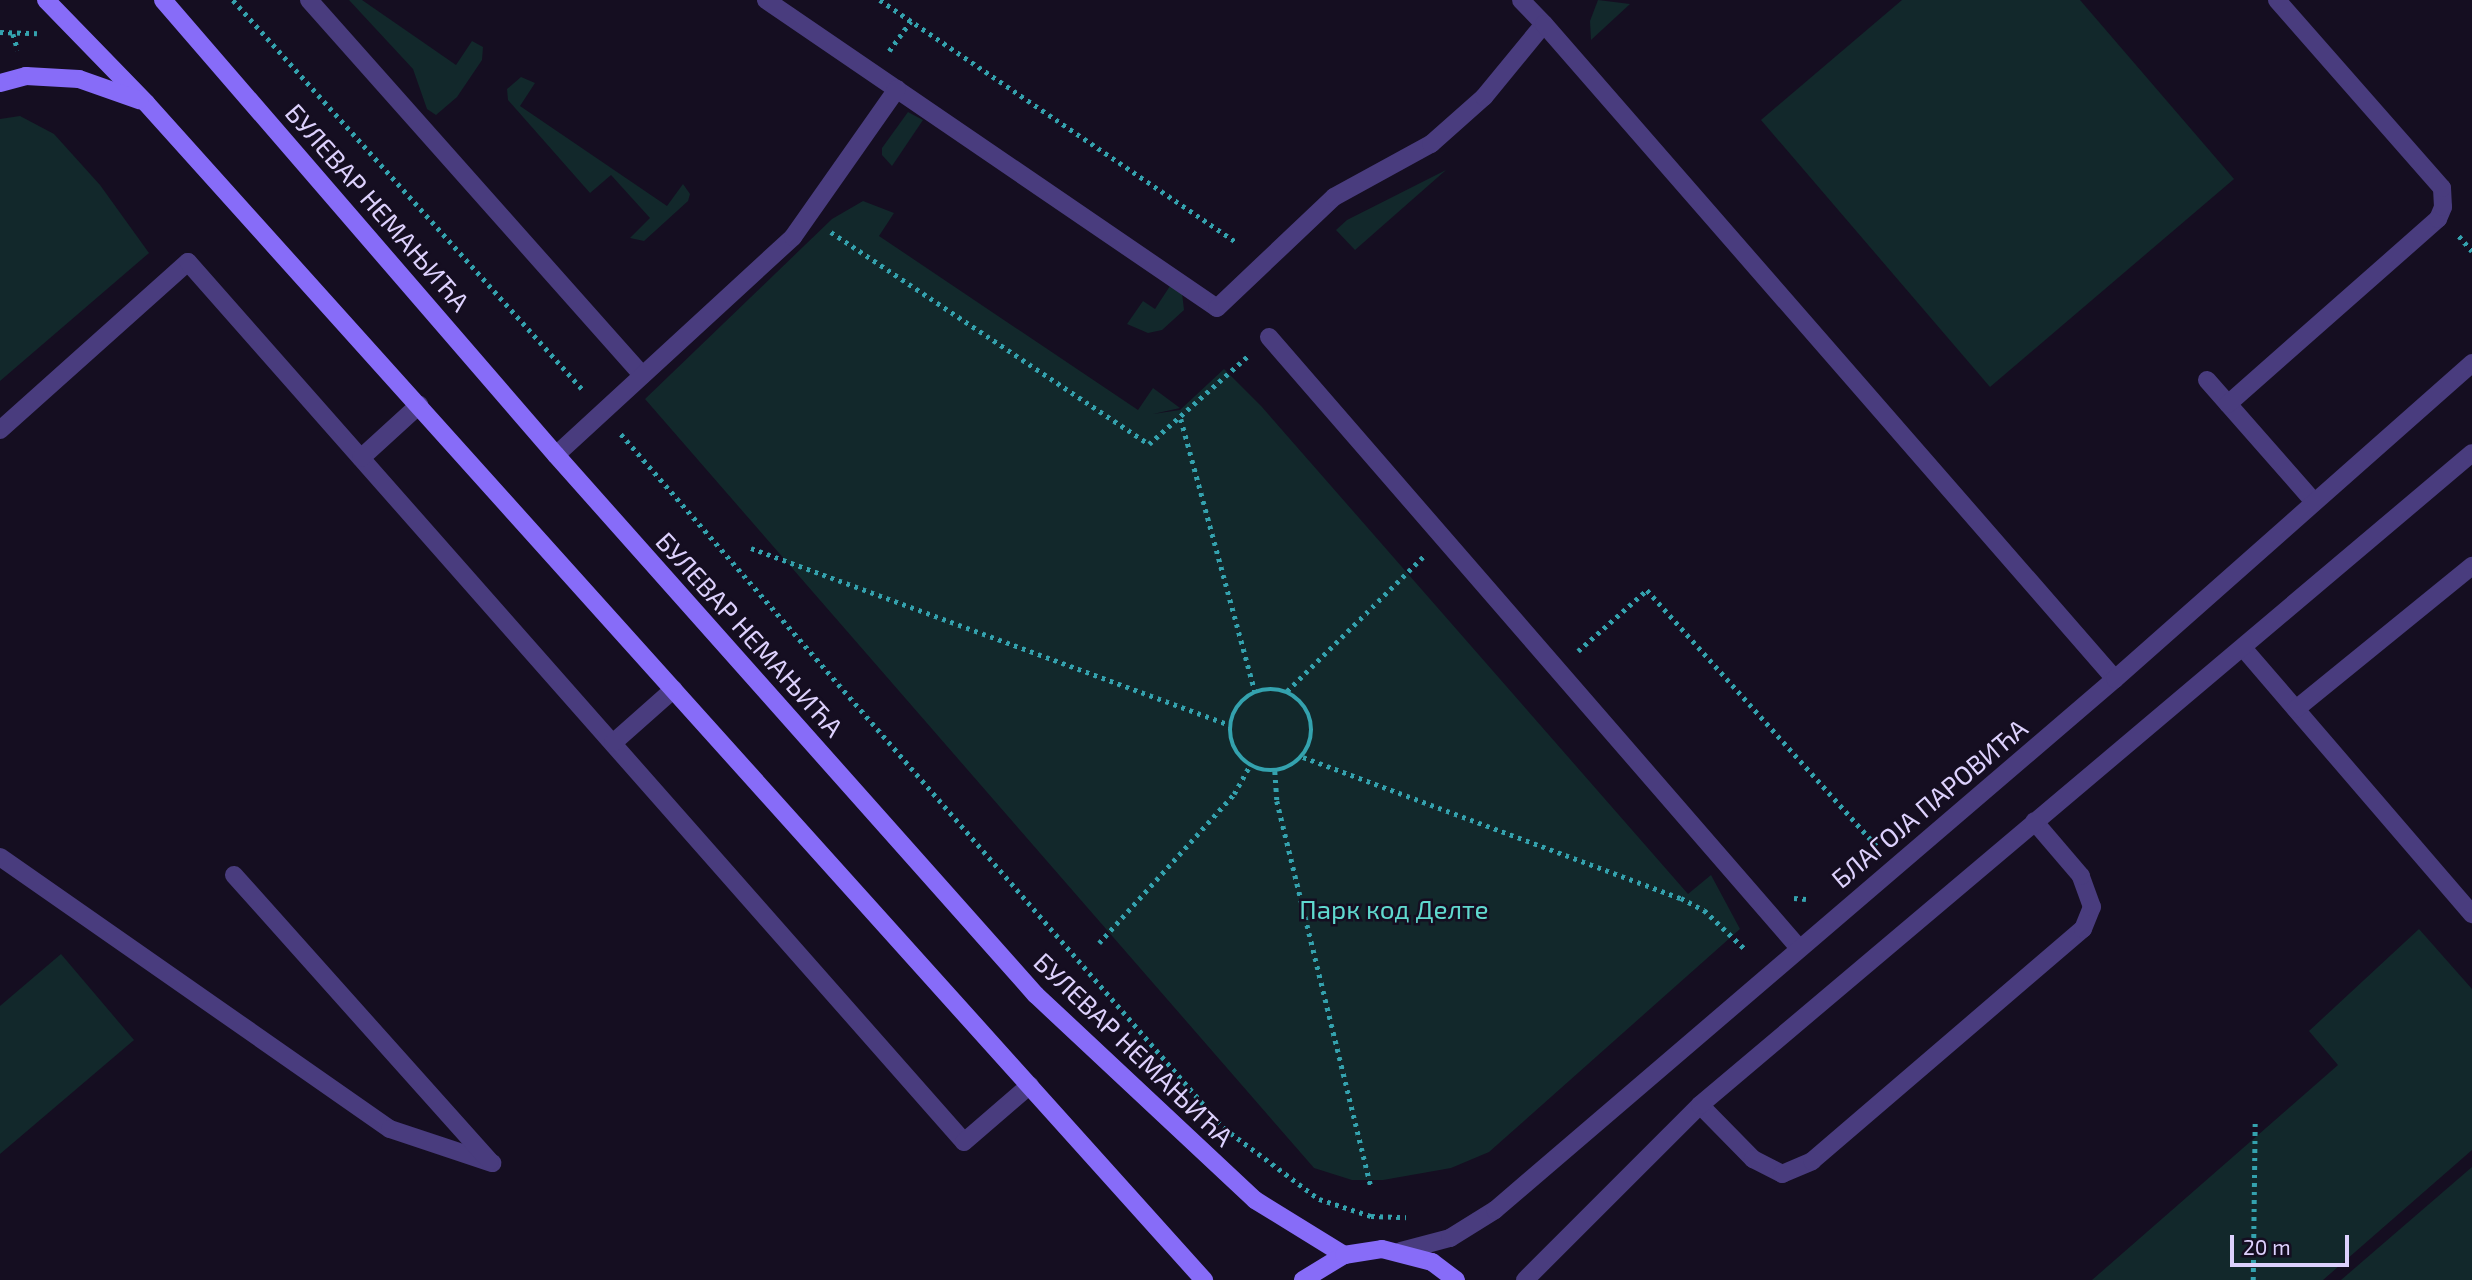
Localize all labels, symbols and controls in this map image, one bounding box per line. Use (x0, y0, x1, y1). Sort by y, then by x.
street label: БУЛЕВАР НЕМАЊИЋА (279, 97, 477, 317)
street label: БУЛЕВАР НЕМАЊИЋА (650, 525, 850, 743)
street label: БЛАГОЈА ПАРОВИЋА (1825, 712, 2033, 894)
park label: Парк код Делте (1299, 893, 1489, 925)
street label: БУЛЕВАР НЕМАЊИЋА (1028, 946, 1240, 1152)
scale bar (2234, 1220, 2353, 1264)
text: 20 m (2243, 1234, 2291, 1259)

